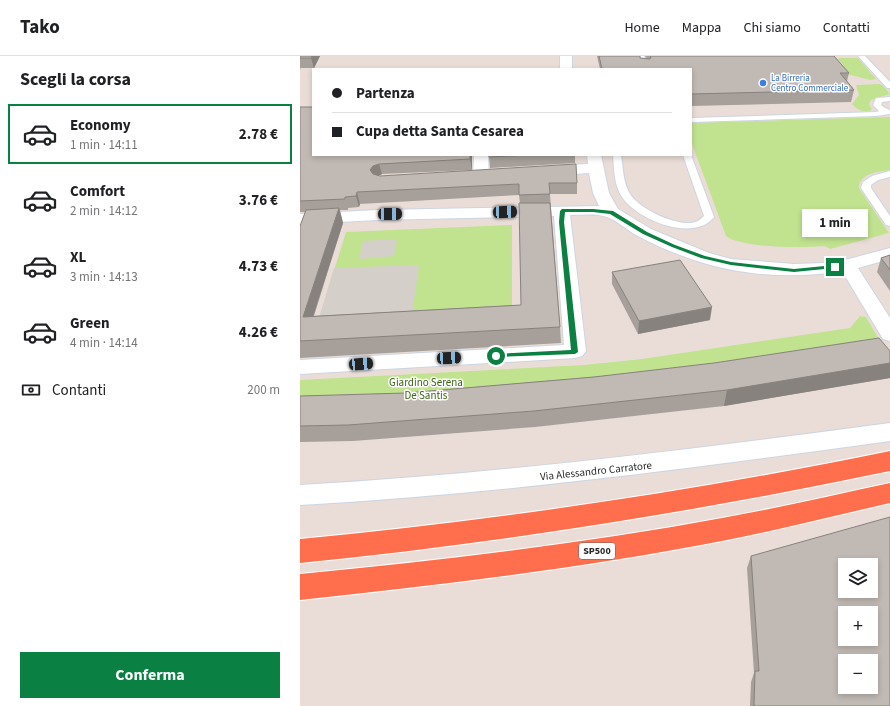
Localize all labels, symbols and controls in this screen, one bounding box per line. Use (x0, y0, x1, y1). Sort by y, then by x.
text: Tako (20, 14, 60, 41)
text: Home (624, 18, 660, 38)
text: Mappa (682, 18, 721, 38)
text: Chi siamo (743, 18, 801, 38)
text: Contatti (823, 18, 870, 38)
text: Scegli la corsa (20, 67, 131, 92)
place label: La Birreria Centro Commerciale (771, 72, 849, 95)
marker: La Birreria Centro Commerciale (758, 78, 768, 88)
text: Partenza (356, 83, 415, 104)
text: Economy (70, 115, 131, 136)
icon: car (22, 116, 58, 152)
text: Cupa detta Santa Cesarea (356, 121, 524, 142)
text: 2.78 € (239, 124, 278, 145)
text: 1 min · 14:11 (70, 136, 138, 154)
text: Comfort (70, 181, 125, 202)
icon: car (22, 182, 58, 218)
text: 3.76 € (239, 190, 278, 211)
text: 2 min · 14:12 (70, 202, 138, 220)
car (493, 206, 517, 218)
car (378, 208, 402, 220)
callout: 1 min (802, 209, 868, 237)
text: 1 min (819, 214, 851, 232)
text: XL (70, 247, 86, 268)
icon: car (22, 248, 58, 284)
text: 4.73 € (239, 256, 278, 277)
route end (826, 258, 844, 276)
text: 3 min · 14:13 (70, 268, 138, 286)
text: Green (70, 313, 110, 334)
icon: car (22, 314, 58, 350)
text: 4.26 € (239, 322, 278, 343)
text: 4 min · 14:14 (70, 334, 138, 352)
route start (487, 347, 505, 365)
car (437, 351, 461, 365)
car (349, 357, 373, 371)
park label: Giardino Serena De Santis (389, 375, 463, 403)
icon: cash (20, 379, 42, 401)
text: Contanti (52, 380, 106, 401)
text: 200 m (247, 381, 280, 399)
street label: Via Alessandro Carratore (539, 458, 653, 484)
road number: SP500 (579, 543, 615, 559)
map controls (838, 558, 878, 694)
button: layers (838, 558, 878, 598)
button: + (838, 606, 878, 646)
button: Conferma (20, 652, 280, 698)
button: − (838, 654, 878, 694)

